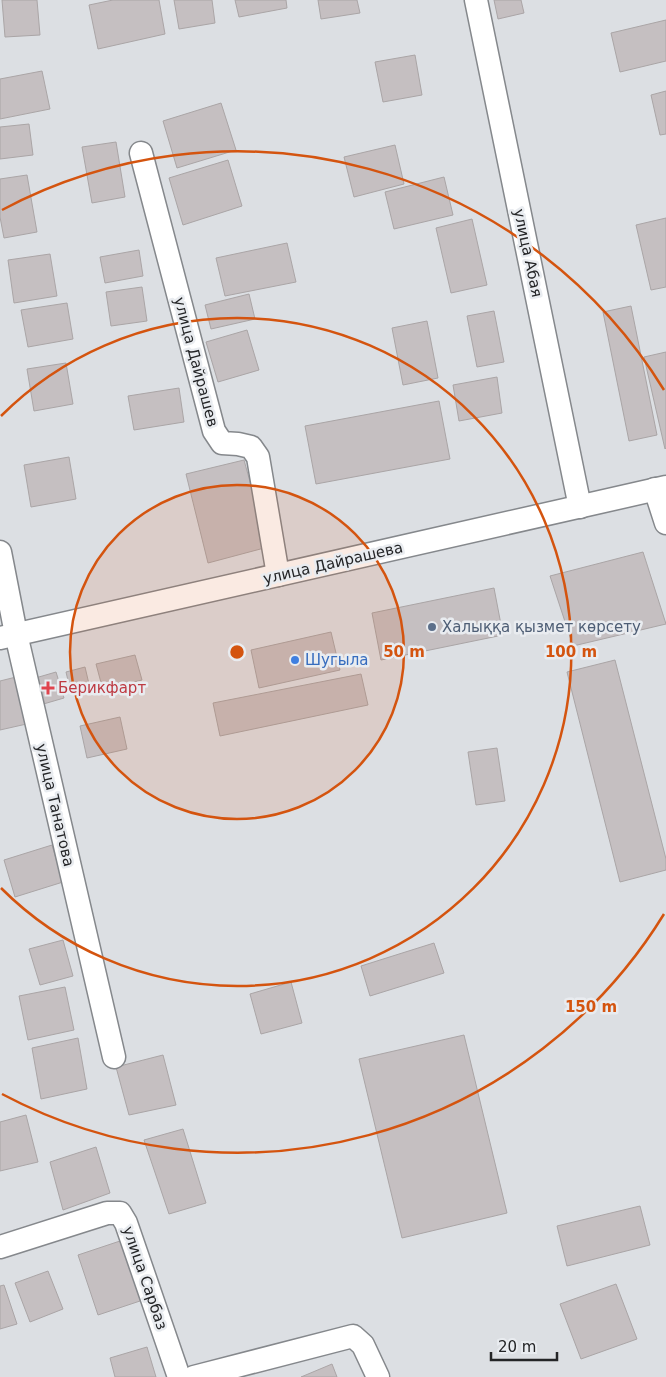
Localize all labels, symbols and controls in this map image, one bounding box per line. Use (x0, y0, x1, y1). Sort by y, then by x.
street label: улица Абая (510, 207, 546, 299)
street label: улица Дайрашев (170, 295, 222, 429)
street label: улица Дайрашева (261, 538, 405, 588)
place label: Халыққа қызмет көрсету (442, 618, 641, 636)
marker: Халыққа қызмет көрсету (426, 621, 438, 633)
centre of rings (228, 643, 246, 661)
text: 50 m (383, 643, 425, 661)
text: 100 m (545, 643, 597, 661)
place label: Шугыла (305, 651, 368, 669)
marker: Шугыла (289, 654, 301, 666)
place label: Берикфарт (58, 679, 146, 697)
marker: Берикфарт (42, 682, 54, 694)
street label: улица Танатова (32, 742, 78, 868)
text: 150 m (565, 998, 617, 1016)
street label: улица Сарбаз (119, 1224, 171, 1332)
scale bar (491, 1330, 557, 1362)
text: 20 m (498, 1338, 536, 1356)

